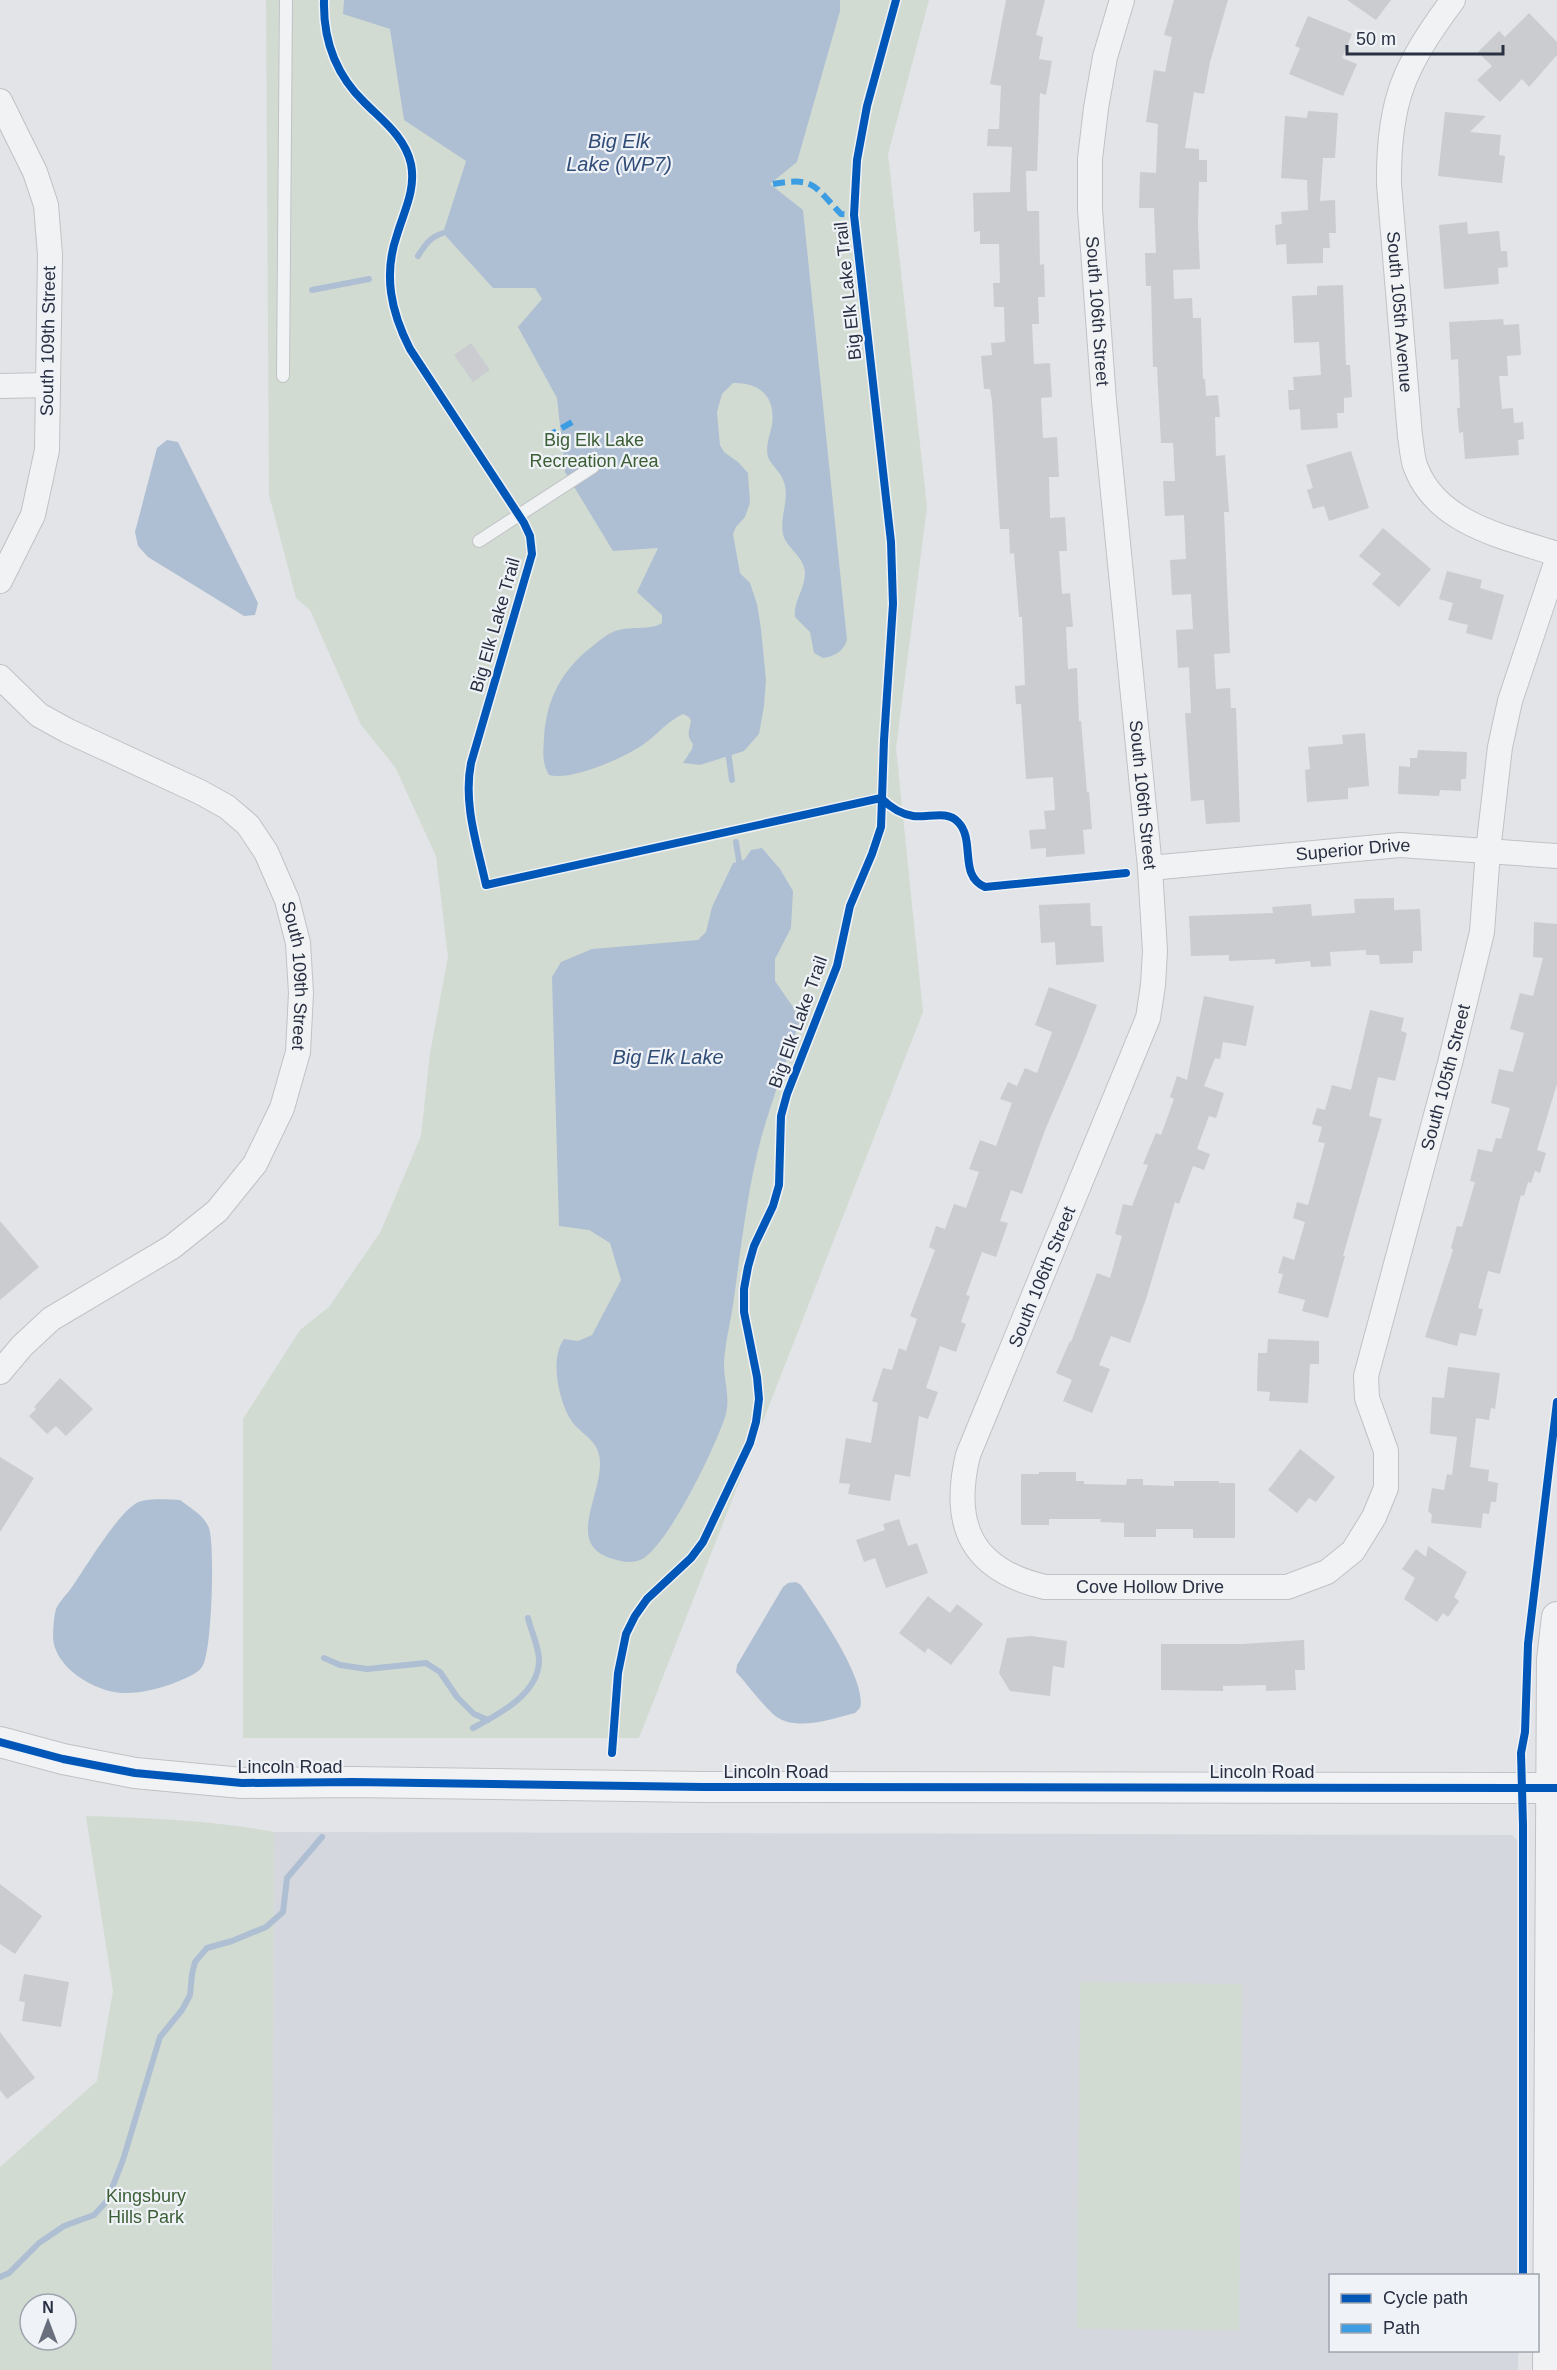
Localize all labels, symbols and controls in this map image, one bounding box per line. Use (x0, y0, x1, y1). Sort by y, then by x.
scale bar (1347, 18, 1503, 56)
text: 50 m (1356, 29, 1396, 49)
water label: Big Elk Lake (WP7) (566, 130, 672, 175)
street label: Big Elk Lake Trail (831, 221, 865, 361)
street label: South 105th Avenue (1383, 230, 1416, 393)
street label: South 106th Street (1082, 235, 1113, 387)
street label: South 109th Street (37, 266, 59, 416)
park label: Big Elk Lake Recreation Area (529, 430, 660, 471)
street label: Big Elk Lake Trail (466, 555, 524, 695)
street label: South 106th Street (1125, 719, 1160, 871)
street label: Superior Drive (1295, 835, 1411, 865)
street label: South 109th Street (278, 899, 311, 1051)
street label: Big Elk Lake Trail (765, 953, 831, 1091)
street label: South 105th Street (1417, 1002, 1474, 1153)
water label: Big Elk Lake (612, 1046, 724, 1068)
street label: South 106th Street (1005, 1204, 1079, 1350)
street label: Cove Hollow Drive (1076, 1577, 1224, 1597)
street label: Lincoln Road (237, 1757, 343, 1777)
street label: Lincoln Road (723, 1762, 829, 1782)
street label: Lincoln Road (1209, 1762, 1315, 1782)
park label: Kingsbury Hills Park (106, 2186, 186, 2227)
legend (1329, 2274, 1539, 2352)
text: Cycle path (1383, 2288, 1468, 2308)
north arrow (18, 2292, 78, 2352)
text: N (42, 2299, 54, 2316)
text: Path (1383, 2318, 1420, 2338)

